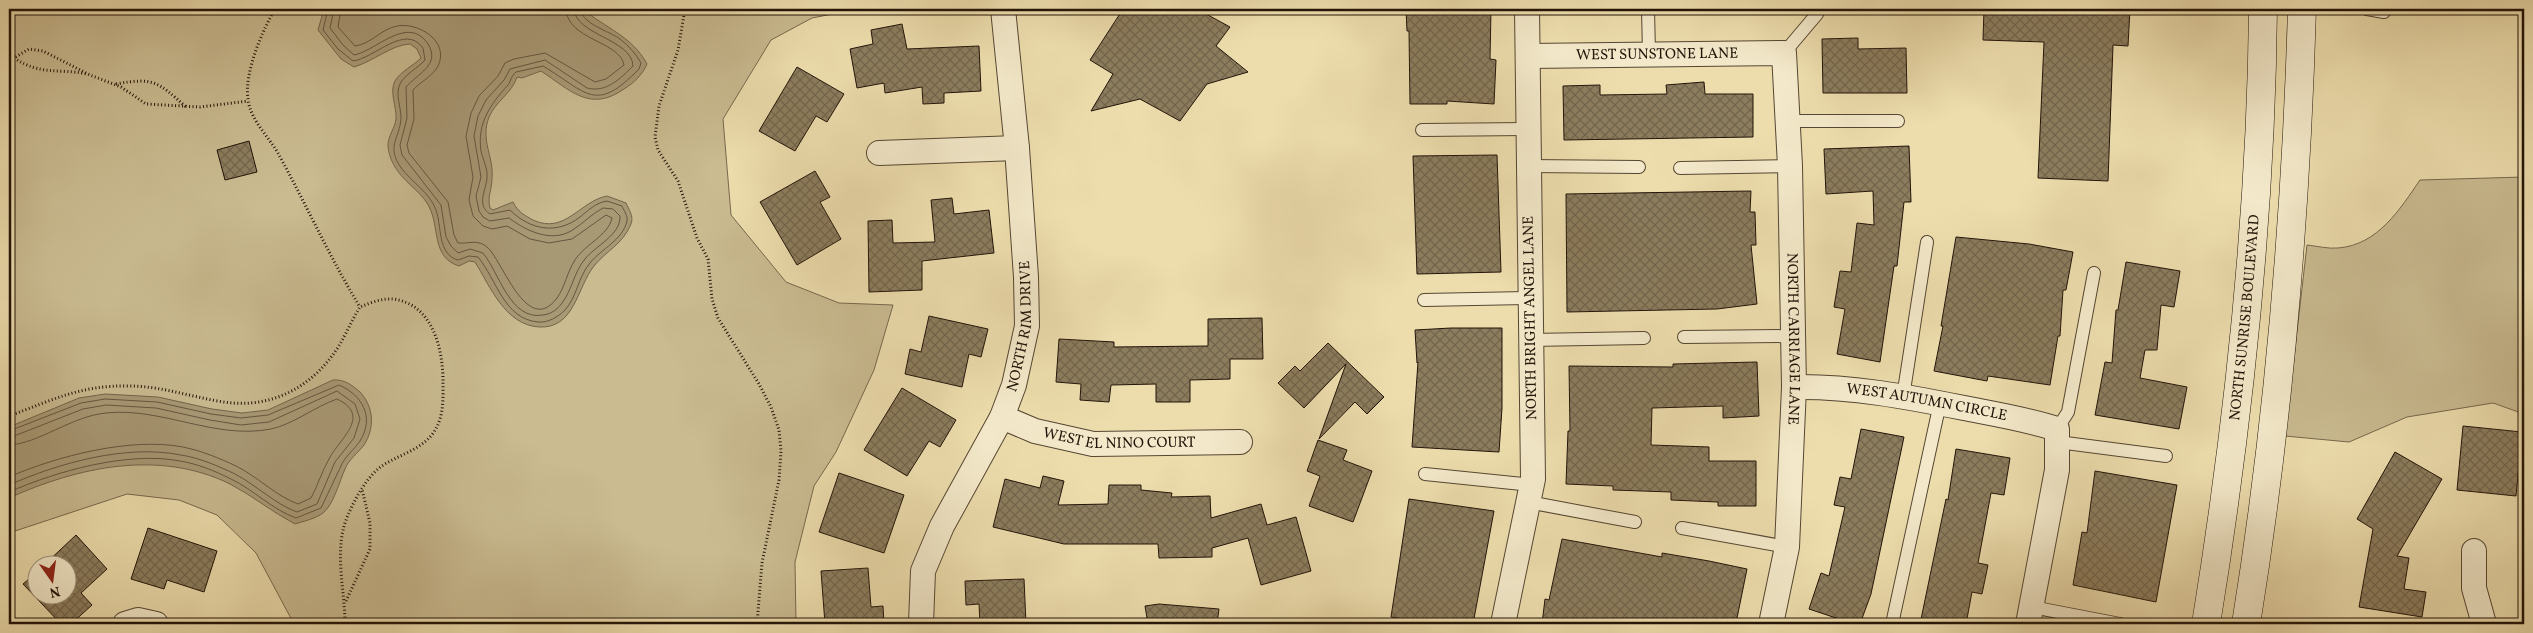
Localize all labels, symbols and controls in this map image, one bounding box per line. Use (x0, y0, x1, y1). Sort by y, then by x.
street label: WEST SUNSTONE LANE (1576, 43, 1738, 66)
street label: NORTH SUNRISE BOULEVARD (2225, 214, 2265, 422)
street label: NORTH BRIGHT ANGEL LANE (1519, 216, 1543, 420)
street label: NORTH CARRIAGE LANE (1781, 252, 1805, 425)
street label: NORTH RIM DRIVE (1002, 260, 1038, 395)
street label: WEST AUTUMN CIRCLE (1845, 379, 2009, 427)
street label: WEST EL NINO COURT (1041, 423, 1196, 454)
north arrow (28, 556, 78, 606)
text: N (48, 581, 62, 602)

